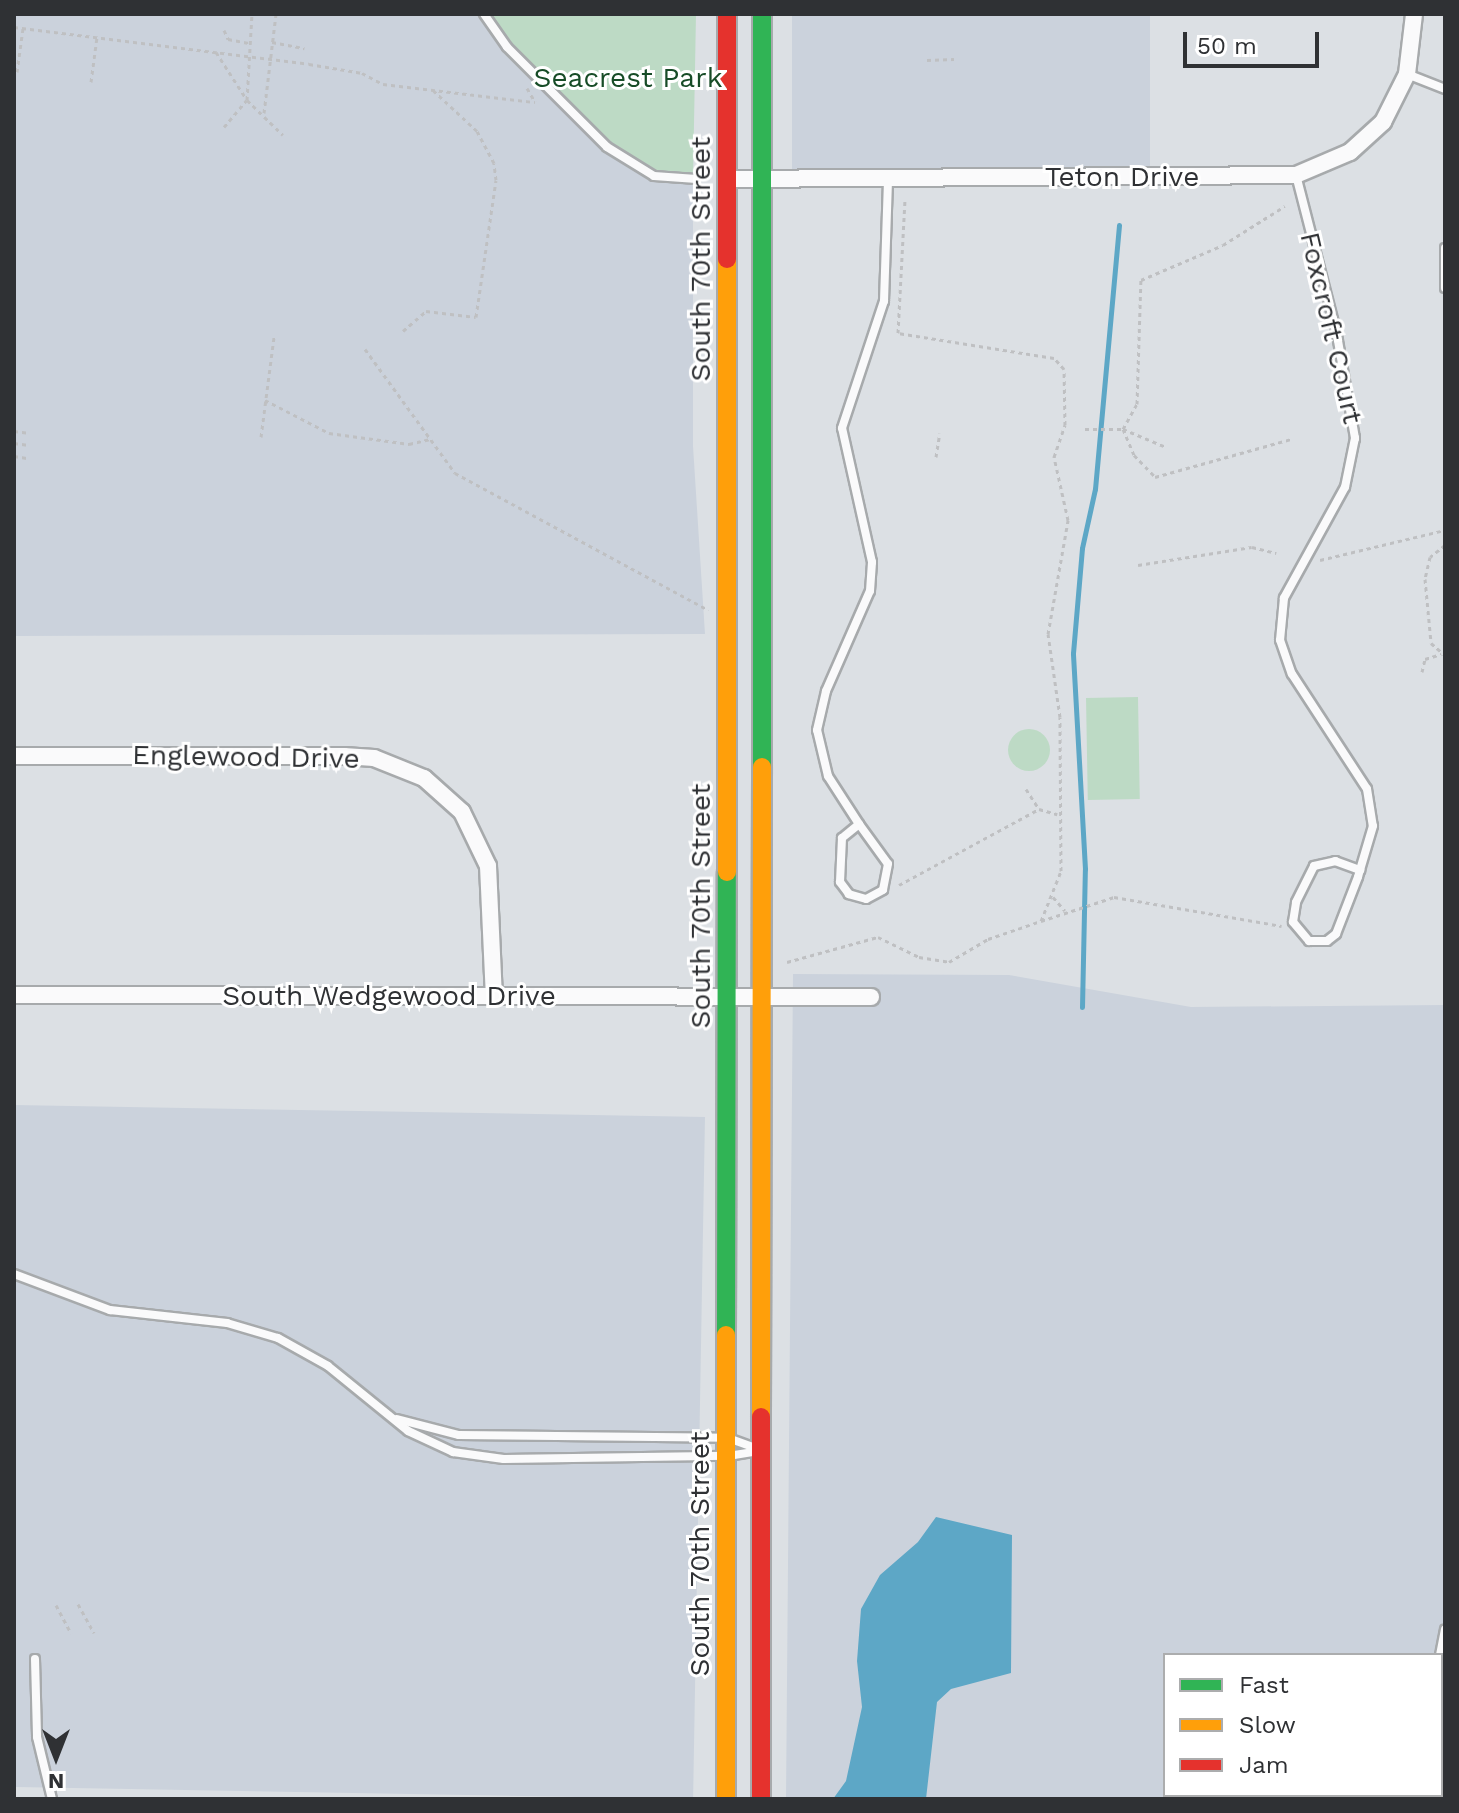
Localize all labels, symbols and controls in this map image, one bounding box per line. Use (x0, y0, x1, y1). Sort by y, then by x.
scale bar (1187, 16, 1323, 66)
text: 50 m (1197, 32, 1257, 60)
park label: Seacrest Park (533, 61, 723, 95)
street label: South 70th Street (684, 136, 718, 382)
street label: Teton Drive (1045, 160, 1199, 194)
street label: Foxcroft Court (1293, 229, 1369, 427)
street label: Englewood Drive (132, 738, 360, 776)
street label: South 70th Street (684, 783, 718, 1029)
street label: South Wedgewood Drive (222, 979, 556, 1013)
street label: South 70th Street (683, 1431, 717, 1677)
legend (1163, 1653, 1443, 1797)
text: Fast (1239, 1671, 1289, 1699)
text: Slow (1239, 1711, 1296, 1739)
north arrow (16, 1717, 96, 1797)
text: Jam (1239, 1751, 1289, 1779)
text: N (48, 1769, 64, 1794)

